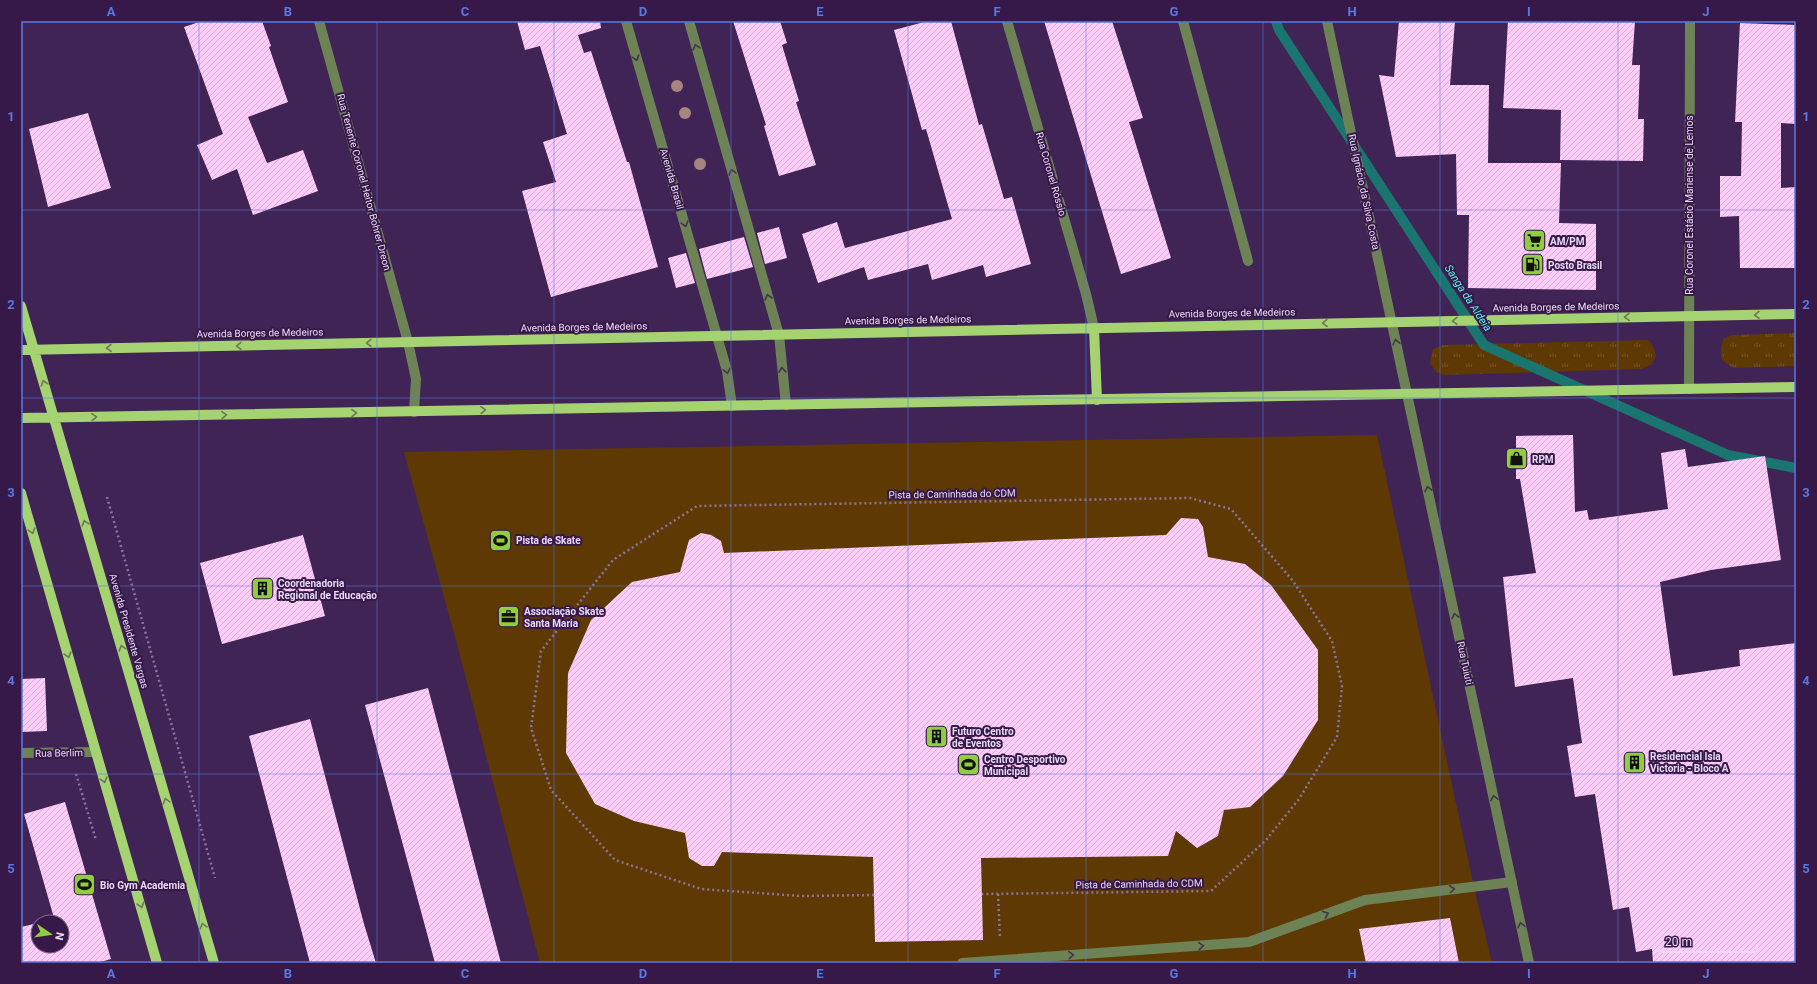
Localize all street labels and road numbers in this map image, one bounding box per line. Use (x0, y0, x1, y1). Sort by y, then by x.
street label: Rua Tenente Coronel Heitor Bohrer Dreon (335, 92, 393, 272)
street label: Rua Coronel Estácio Mariense de Lemos (1684, 115, 1695, 295)
street label: Rua Coronel Róssio (1034, 131, 1068, 218)
street label: Rua Ignácio da Silva Costa (1346, 133, 1382, 251)
street label: Avenida Brasil (658, 147, 686, 211)
street label: Avenida Borges de Medeiros (1493, 300, 1619, 314)
street label: Avenida Borges de Medeiros (1169, 306, 1295, 320)
street label: Avenida Borges de Medeiros (845, 313, 971, 327)
street label: Avenida Borges de Medeiros (521, 320, 647, 334)
street label: Avenida Borges de Medeiros (197, 326, 323, 340)
street label: Pista de Caminhada do CDM (888, 487, 1016, 501)
street label: Avenida Presidente Vargas (107, 572, 151, 690)
street label: Rua Tuiuti (1455, 640, 1475, 686)
street label: Rua Berlim (35, 747, 83, 759)
street label: Pista de Caminhada do CDM (1075, 877, 1203, 891)

